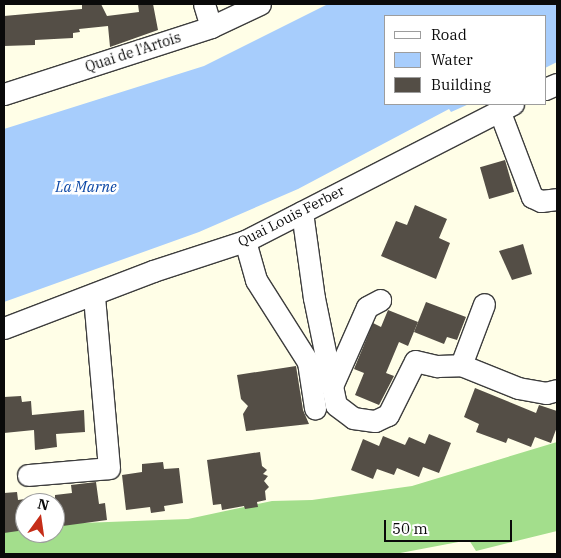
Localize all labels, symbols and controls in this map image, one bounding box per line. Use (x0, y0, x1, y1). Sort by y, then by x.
legend (384, 15, 546, 105)
text: Road (431, 25, 467, 44)
street label: Quai de l'Artois (83, 29, 183, 75)
text: Water (431, 50, 473, 69)
text: Building (431, 75, 491, 94)
water label: La Marne (55, 178, 117, 196)
street label: Quai Louis Ferber (235, 182, 347, 250)
north arrow (15, 493, 65, 543)
text: N (36, 494, 51, 514)
scale bar (386, 510, 514, 542)
text: 50 m (392, 519, 428, 538)

